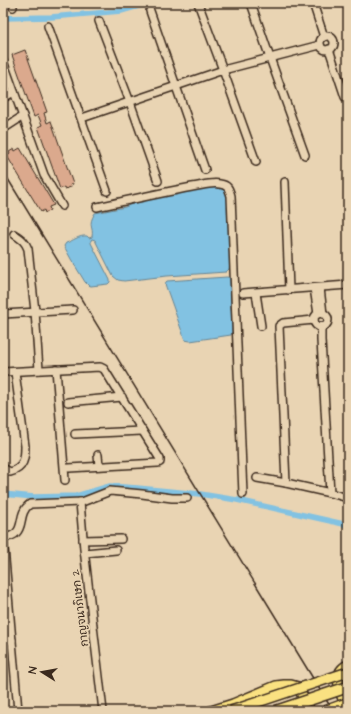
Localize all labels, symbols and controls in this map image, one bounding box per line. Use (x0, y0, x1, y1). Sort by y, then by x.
street label: กาญจนาภิเษก 2 (68, 568, 92, 648)
north arrow (22, 652, 62, 692)
text: N (25, 665, 41, 675)

